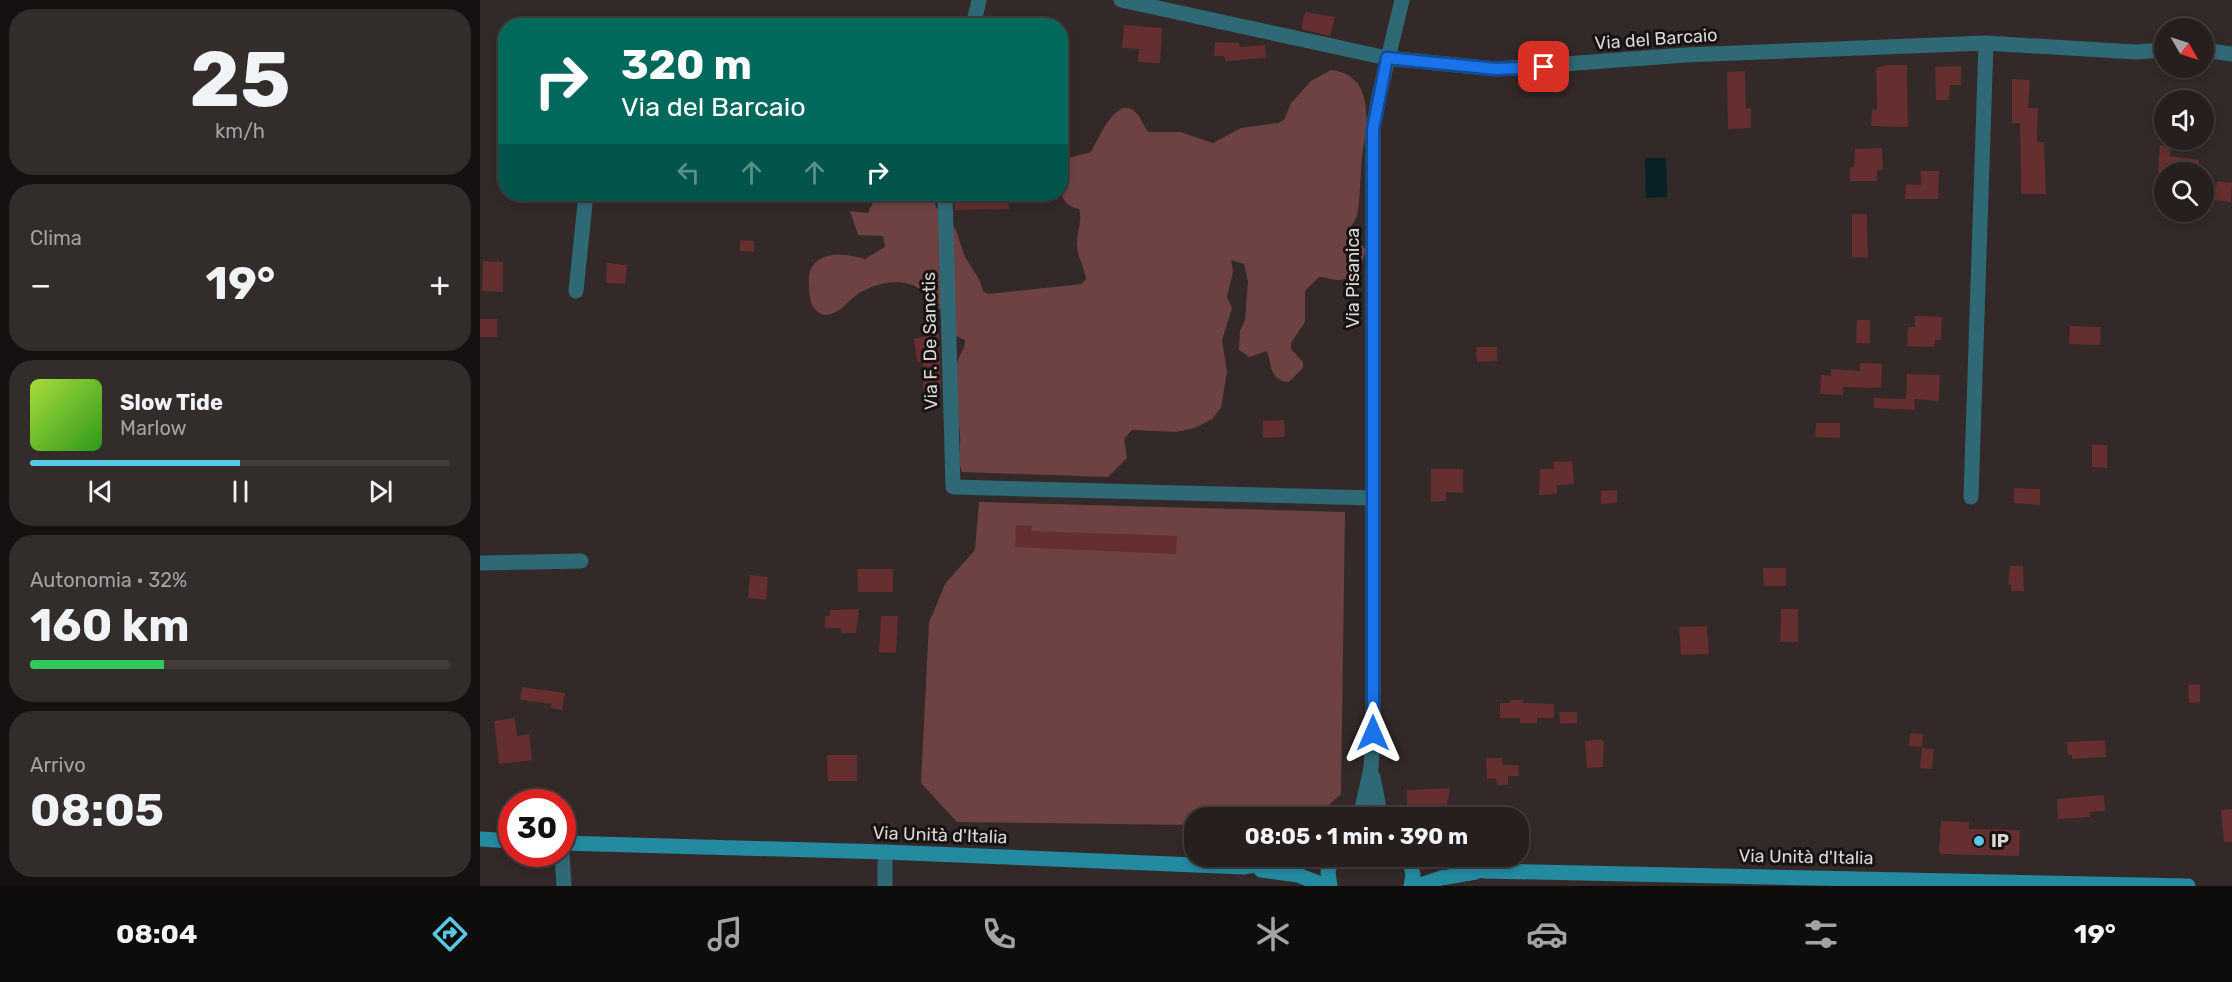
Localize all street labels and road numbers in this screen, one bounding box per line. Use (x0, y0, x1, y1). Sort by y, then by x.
street label: Via del Barcaio (1594, 24, 1718, 54)
street label: Via Pisanica (1342, 228, 1364, 328)
street label: Via F. De Sanctis (918, 272, 942, 410)
street label: Via Unità d'Italia (872, 822, 1008, 848)
street label: Via Unità d'Italia (1738, 845, 1874, 869)

